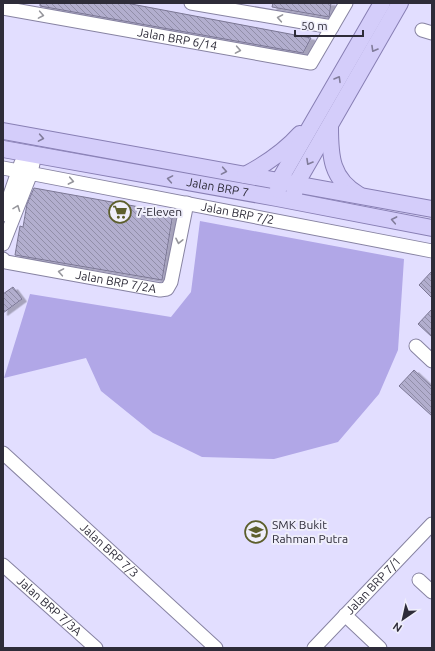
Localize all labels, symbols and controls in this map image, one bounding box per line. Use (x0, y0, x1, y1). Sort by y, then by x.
one-way arrow (38, 10, 44, 19)
scale bar (295, 12, 363, 38)
one-way arrow (277, 14, 283, 23)
text: 50 m (301, 19, 328, 32)
street label: Jalan BRP 6/14 (136, 25, 218, 52)
one-way arrow (372, 45, 379, 52)
one-way arrow (235, 46, 241, 54)
one-way arrow (333, 76, 340, 83)
one-way arrow (38, 133, 44, 142)
one-way arrow (307, 157, 314, 165)
one-way arrow (221, 166, 228, 175)
one-way arrow (167, 175, 173, 183)
street label: Jalan BRP 7 (186, 175, 250, 199)
one-way arrow (68, 176, 74, 185)
supermarket icon: 7-Eleven (107, 199, 133, 225)
street label: Jalan BRP 7/2 (200, 199, 275, 226)
one-way arrow (13, 205, 21, 212)
place label: 7-Eleven (136, 205, 182, 218)
one-way arrow (391, 217, 397, 225)
one-way arrow (176, 238, 184, 244)
street label: Jalan BRP 7/2A (75, 268, 158, 295)
one-way arrow (58, 269, 64, 277)
place label: SMK Bukit Rahman Putra (272, 518, 348, 545)
school or university icon: SMK Bukit Rahman Putra (243, 519, 269, 545)
street label: Jalan BRP 7/3 (78, 520, 141, 580)
street label: Jalan BRP 7/1 (343, 554, 403, 617)
street label: Jalan BRP 7/3A (15, 574, 85, 638)
north arrow (383, 599, 423, 639)
text: N (391, 620, 404, 635)

